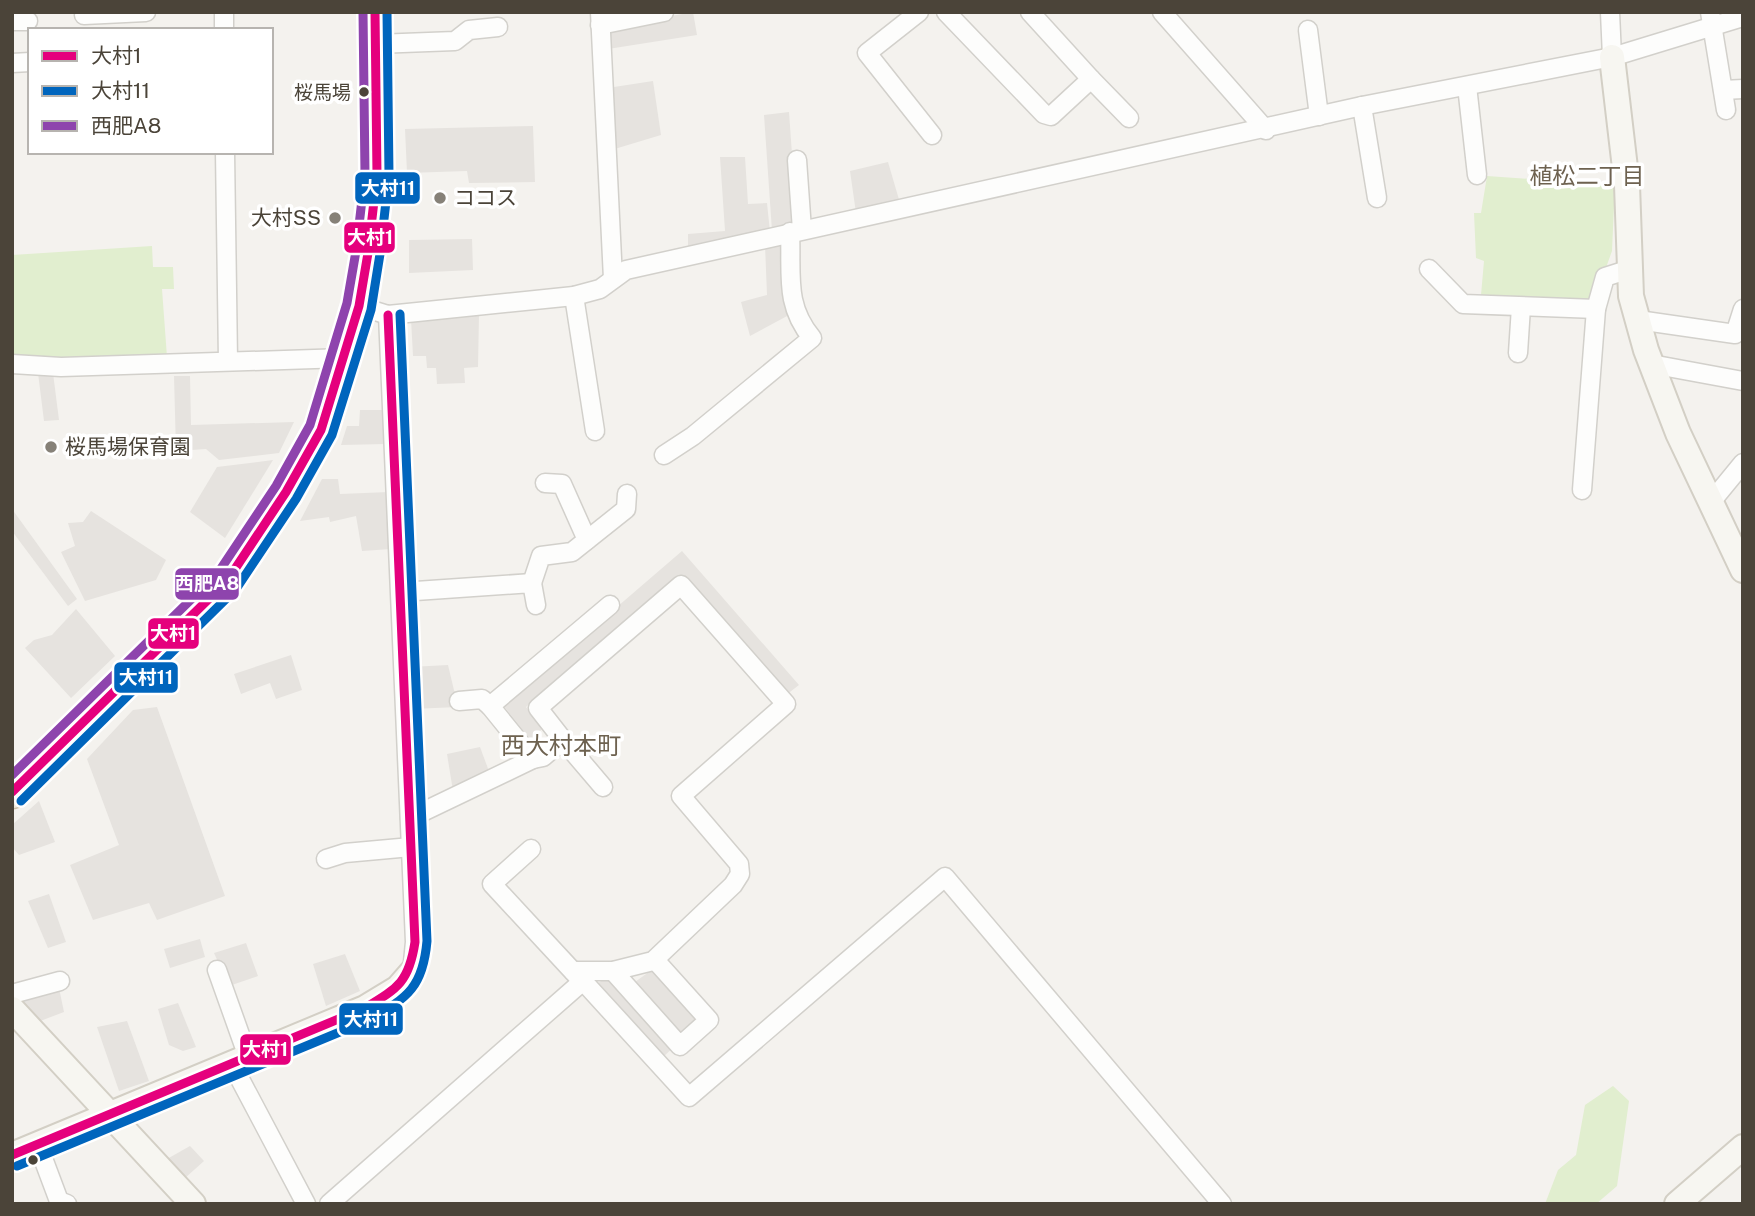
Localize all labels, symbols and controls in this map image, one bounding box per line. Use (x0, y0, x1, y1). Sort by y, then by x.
legend (28, 28, 273, 154)
text: 大村1 (91, 43, 142, 68)
text: 大村11 (91, 78, 150, 103)
place label: 桜馬場 (294, 81, 351, 103)
marker: 桜馬場 (357, 85, 371, 99)
text: 西肥A8 (91, 113, 161, 138)
district label: 植松二丁目 (1530, 162, 1645, 189)
line badge: 大村11 (354, 171, 421, 205)
text: 大村11 (361, 177, 415, 199)
place label: ココス (454, 185, 517, 210)
marker: ココス (432, 190, 448, 206)
place label: 大村SS (251, 205, 321, 230)
marker: 大村SS (327, 210, 343, 226)
line badge: 大村1 (343, 221, 396, 254)
text: 大村1 (347, 226, 393, 248)
place label: 桜馬場保育園 (65, 434, 191, 459)
marker: 桜馬場保育園 (43, 439, 59, 455)
line badge: 西肥A8 (174, 567, 240, 601)
text: 西肥A8 (175, 572, 239, 594)
line badge: 大村1 (147, 617, 200, 650)
text: 大村1 (150, 622, 196, 644)
line badge: 大村11 (113, 661, 179, 694)
text: 大村11 (119, 666, 173, 688)
district label: 西大村本町 (501, 731, 621, 759)
line badge: 大村11 (338, 1002, 404, 1036)
text: 大村11 (344, 1008, 398, 1030)
line badge: 大村1 (239, 1033, 292, 1066)
text: 大村1 (242, 1038, 288, 1060)
unlabelled marker (26, 1153, 40, 1167)

